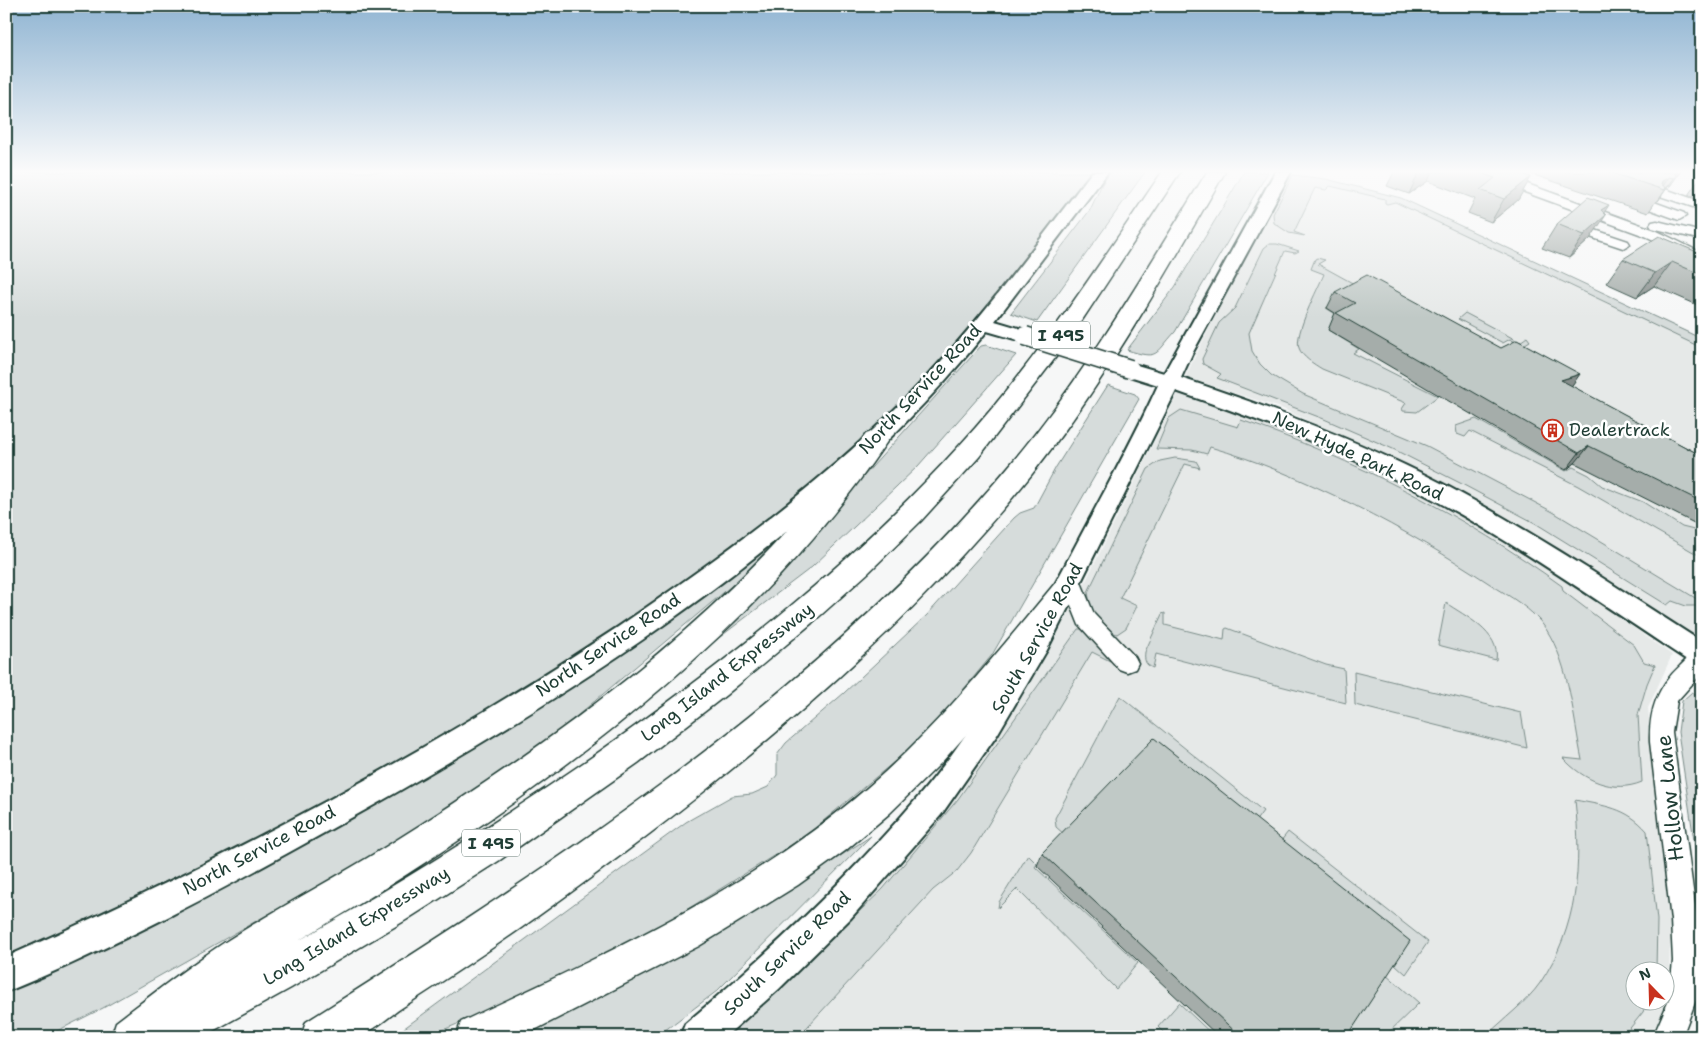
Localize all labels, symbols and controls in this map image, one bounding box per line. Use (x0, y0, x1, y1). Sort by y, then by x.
street label: North Service Road (853, 319, 987, 459)
road number: I 495 (1032, 322, 1090, 348)
street label: New Hyde Park Road (1269, 406, 1447, 506)
building icon: Dealertrack (1541, 418, 1565, 442)
place label: Dealertrack (1569, 418, 1670, 442)
street label: South Service Road (986, 558, 1088, 718)
street label: North Service Road (531, 588, 685, 702)
street label: Long Island Expressway (636, 597, 818, 747)
street label: Hollow Lane (1649, 733, 1691, 863)
street label: North Service Road (178, 800, 340, 900)
road number: I 495 (462, 830, 520, 856)
street label: Long Island Expressway (258, 861, 454, 991)
street label: South Service Road (718, 886, 856, 1020)
north arrow (1626, 960, 1676, 1010)
text: N (1636, 964, 1654, 984)

